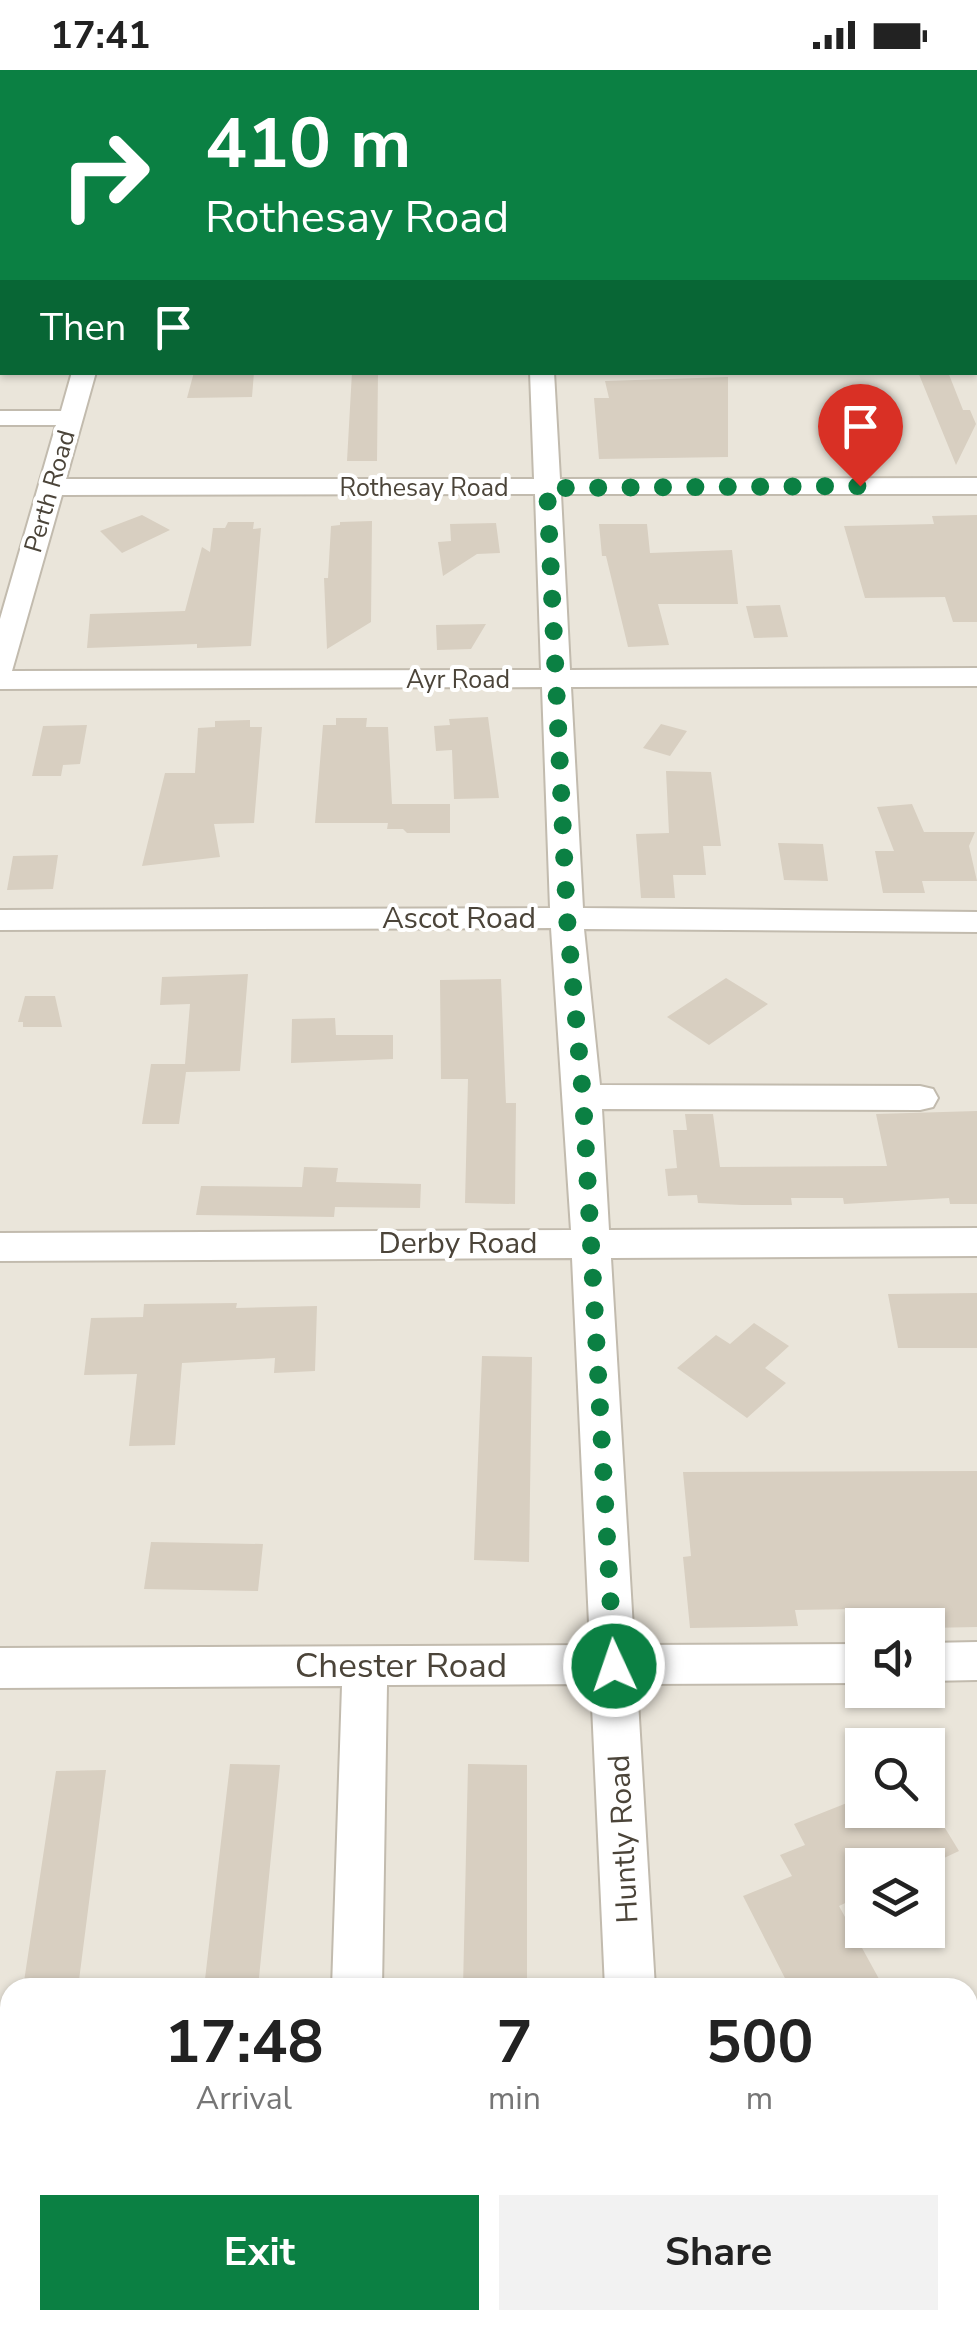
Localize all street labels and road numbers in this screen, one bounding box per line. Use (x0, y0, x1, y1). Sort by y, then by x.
street label: Perth Road (16, 426, 84, 556)
street label: Rothesay Road (339, 471, 509, 505)
street label: Ayr Road (406, 663, 510, 697)
street label: Ascot Road (382, 898, 536, 939)
street label: Derby Road (378, 1223, 538, 1264)
street label: Chester Road (295, 1642, 507, 1689)
street label: Huntly Road (599, 1754, 648, 1924)

